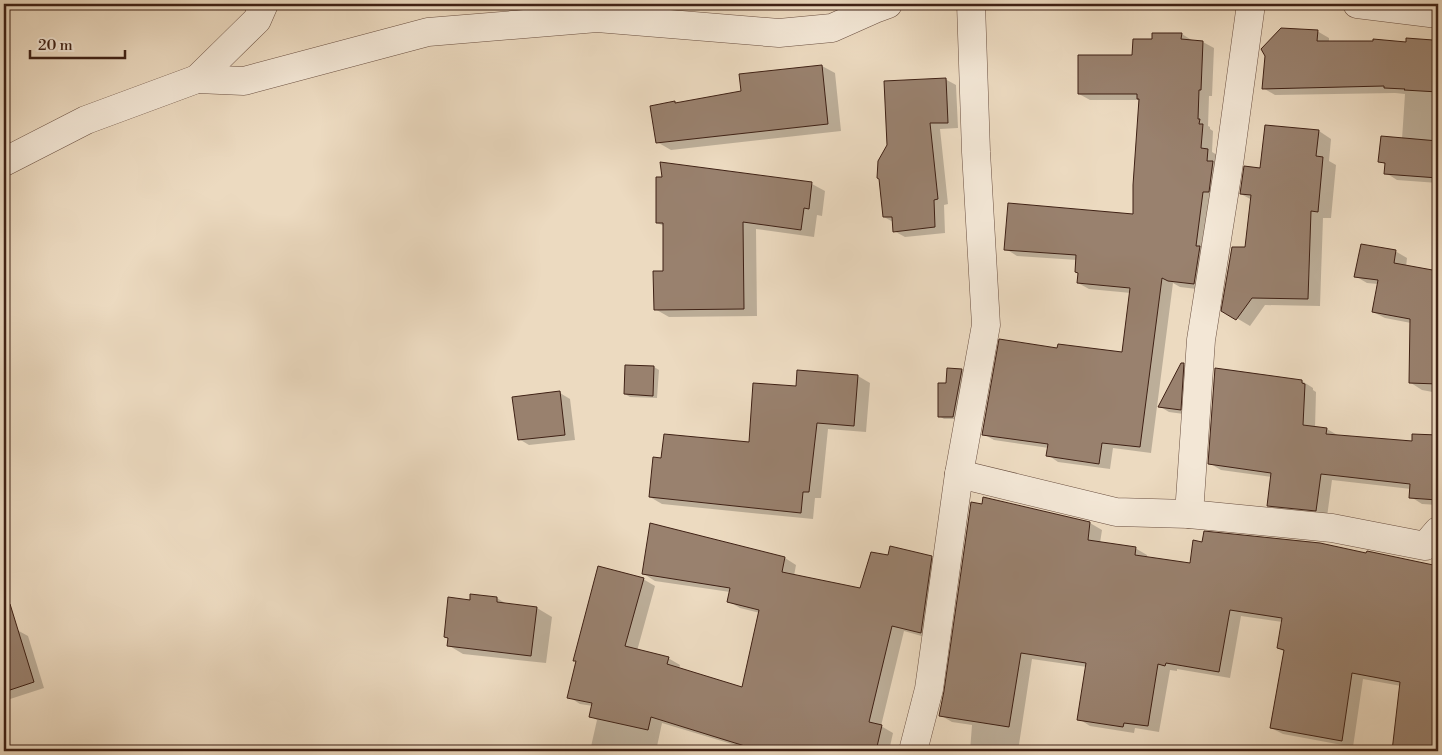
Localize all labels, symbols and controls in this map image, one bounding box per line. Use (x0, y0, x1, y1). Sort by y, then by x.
scale bar (30, 28, 125, 60)
text: 20 m (38, 36, 73, 55)

